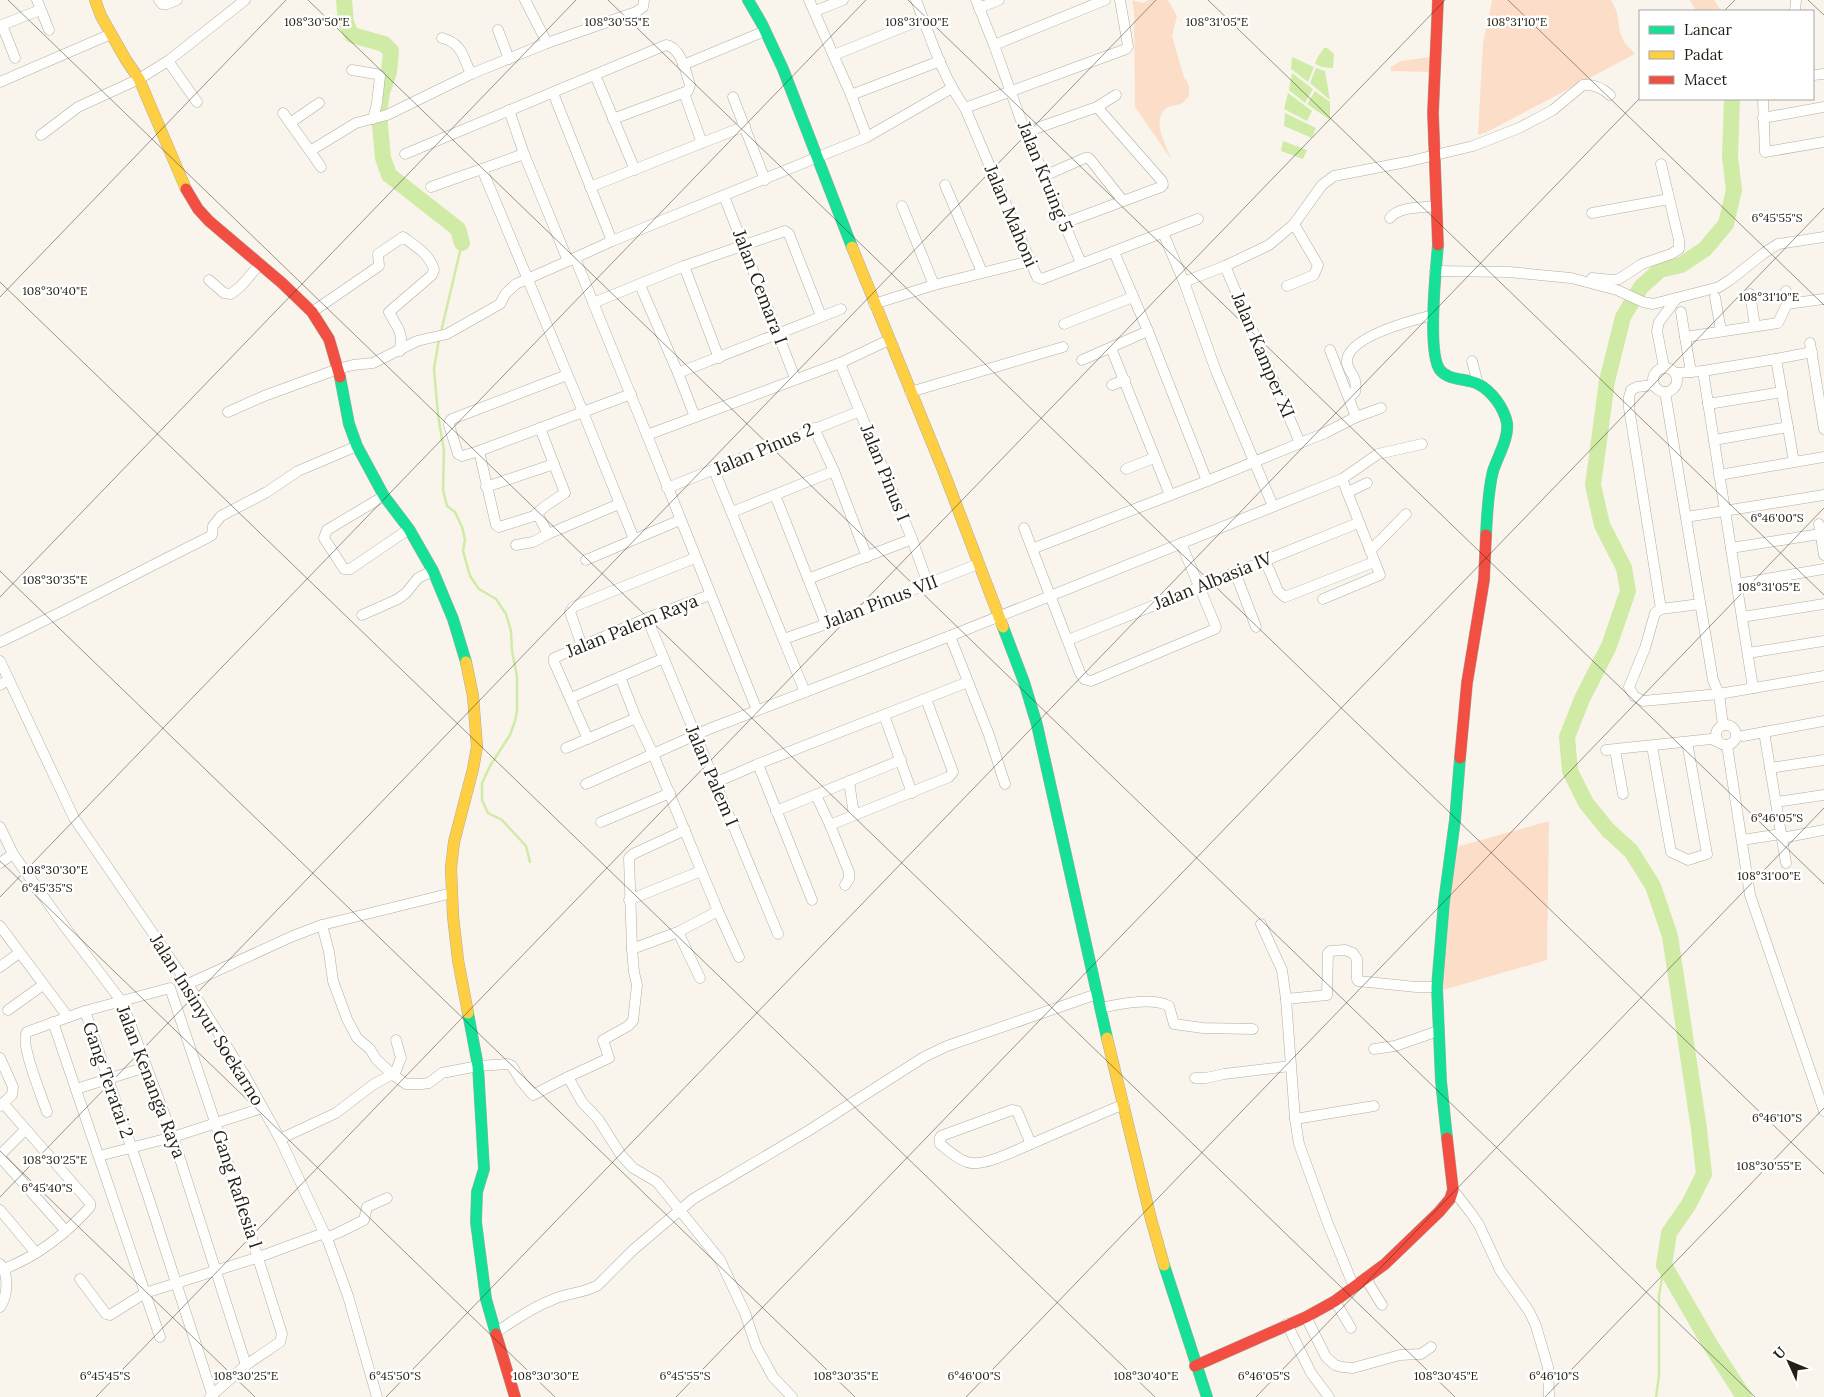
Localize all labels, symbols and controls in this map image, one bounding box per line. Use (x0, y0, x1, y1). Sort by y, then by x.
legend (1639, 10, 1814, 100)
text: 108°30'50"E (284, 14, 350, 29)
text: 108°30'55"E (585, 14, 649, 29)
text: 108°31'00"E (885, 14, 949, 29)
text: 108°31'05"E (1186, 14, 1248, 29)
text: 108°31'10"E (1487, 14, 1547, 29)
text: Lancar (1684, 20, 1733, 39)
text: Padat (1684, 45, 1723, 64)
text: Macet (1684, 70, 1727, 89)
street label: Jalan Kruing 5 (1013, 117, 1078, 235)
street label: Jalan Mahoni (979, 160, 1043, 270)
text: 6°45'55"S (1752, 210, 1803, 225)
street label: Jalan Cemara I (728, 225, 793, 347)
text: 108°30'40"E (22, 283, 88, 298)
street label: Jalan Kamper XI (1226, 288, 1300, 421)
text: 108°31'10"E (1739, 289, 1799, 304)
street label: Jalan Pinus 2 (710, 417, 817, 480)
street label: Jalan Pinus I (855, 420, 915, 525)
text: 6°46'00"S (1750, 510, 1804, 525)
street label: Jalan Albasia lV (1149, 546, 1276, 615)
street label: Jalan Pinus VII (820, 569, 941, 634)
text: 108°30'35"E (23, 572, 87, 587)
text: 108°31'05"E (1738, 579, 1800, 594)
street label: Jalan Palem Raya (562, 589, 701, 663)
street label: Jalan Palem I (681, 721, 744, 830)
text: 6°46'05"S (1751, 810, 1803, 825)
text: 108°30'30"E (22, 862, 88, 877)
text: 108°31'00"E (1737, 868, 1801, 883)
text: 6°45'35"S (21, 880, 73, 895)
street label: Jalan Insinyur Soekarno (145, 929, 270, 1110)
street label: Jalan Kenanga Raya (111, 1001, 191, 1161)
street label: Gang Teratai 2 (78, 1019, 139, 1141)
text: 6°46'10"S (1752, 1110, 1802, 1125)
street label: Gang Raflesia l (208, 1127, 267, 1251)
text: 108°30'25"E (23, 1152, 87, 1167)
text: 108°30'55"E (1737, 1158, 1801, 1173)
text: 6°45'40"S (21, 1180, 73, 1195)
north arrow (1764, 1337, 1814, 1387)
text: U (1769, 1343, 1790, 1363)
text: 6°45'45"S (80, 1368, 130, 1383)
text: 108°30'25"E (214, 1368, 278, 1383)
text: 6°45'50"S (369, 1368, 421, 1383)
text: 108°30'30"E (513, 1368, 579, 1383)
text: 6°45'55"S (660, 1368, 711, 1383)
text: 108°30'35"E (814, 1368, 878, 1383)
text: 6°46'00"S (947, 1368, 1001, 1383)
text: 108°30'40"E (1113, 1368, 1179, 1383)
text: 6°46'05"S (1238, 1368, 1290, 1383)
text: 108°30'45"E (1414, 1368, 1478, 1383)
text: 6°46'10"S (1529, 1368, 1579, 1383)

